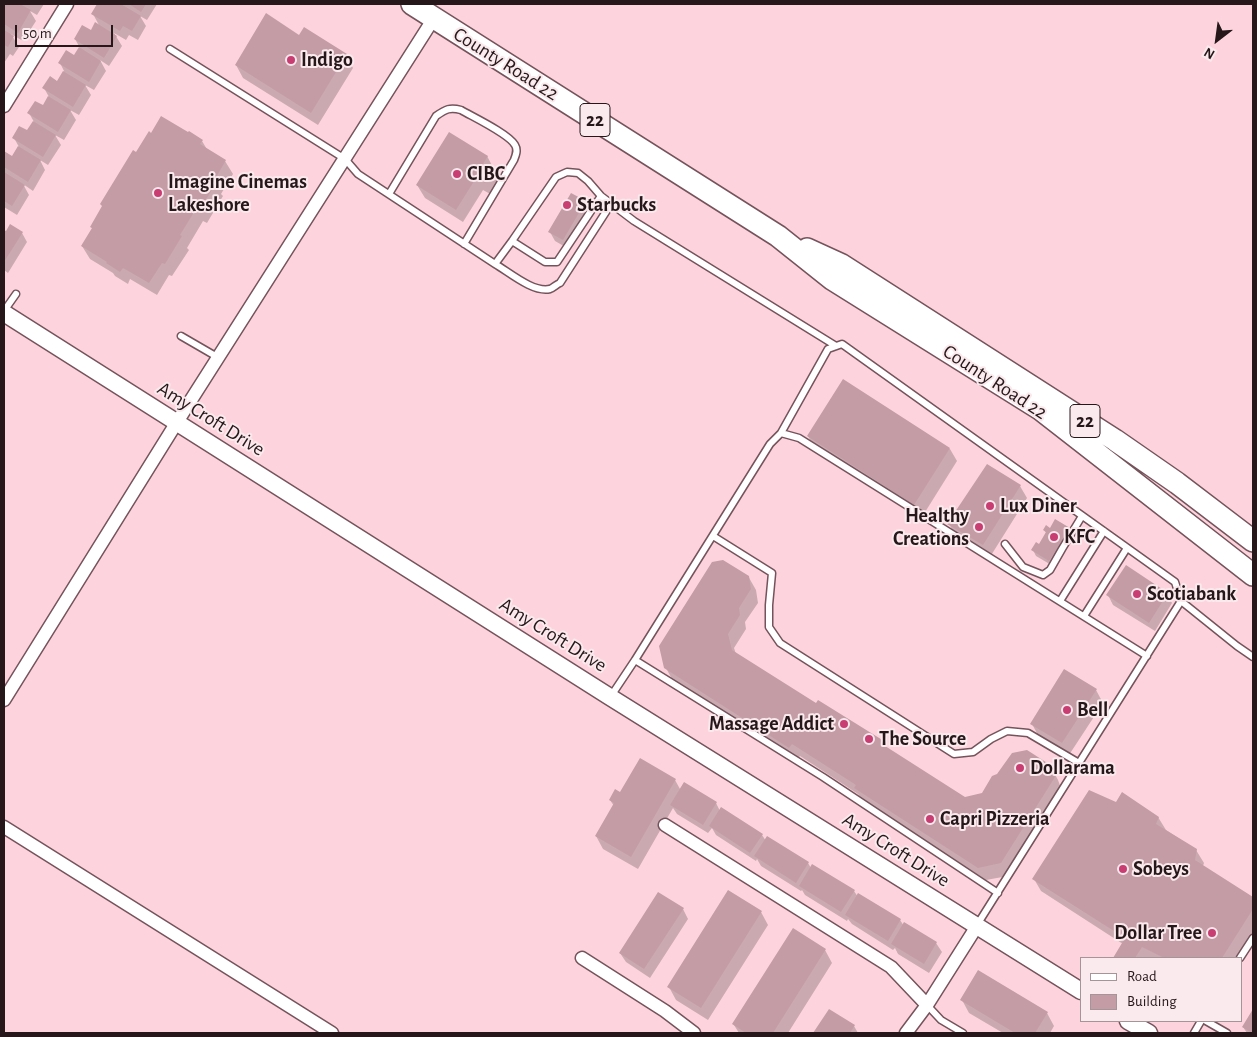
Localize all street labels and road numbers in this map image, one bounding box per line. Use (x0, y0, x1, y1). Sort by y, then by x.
street label: County Road 22 (449, 22, 563, 106)
road number: 22 (580, 104, 610, 136)
street label: County Road 22 (938, 339, 1052, 425)
street label: Amy Croft Drive (153, 376, 269, 462)
road number: 22 (1070, 404, 1100, 438)
street label: Amy Croft Drive (495, 592, 611, 678)
street label: Amy Croft Drive (838, 807, 954, 893)

